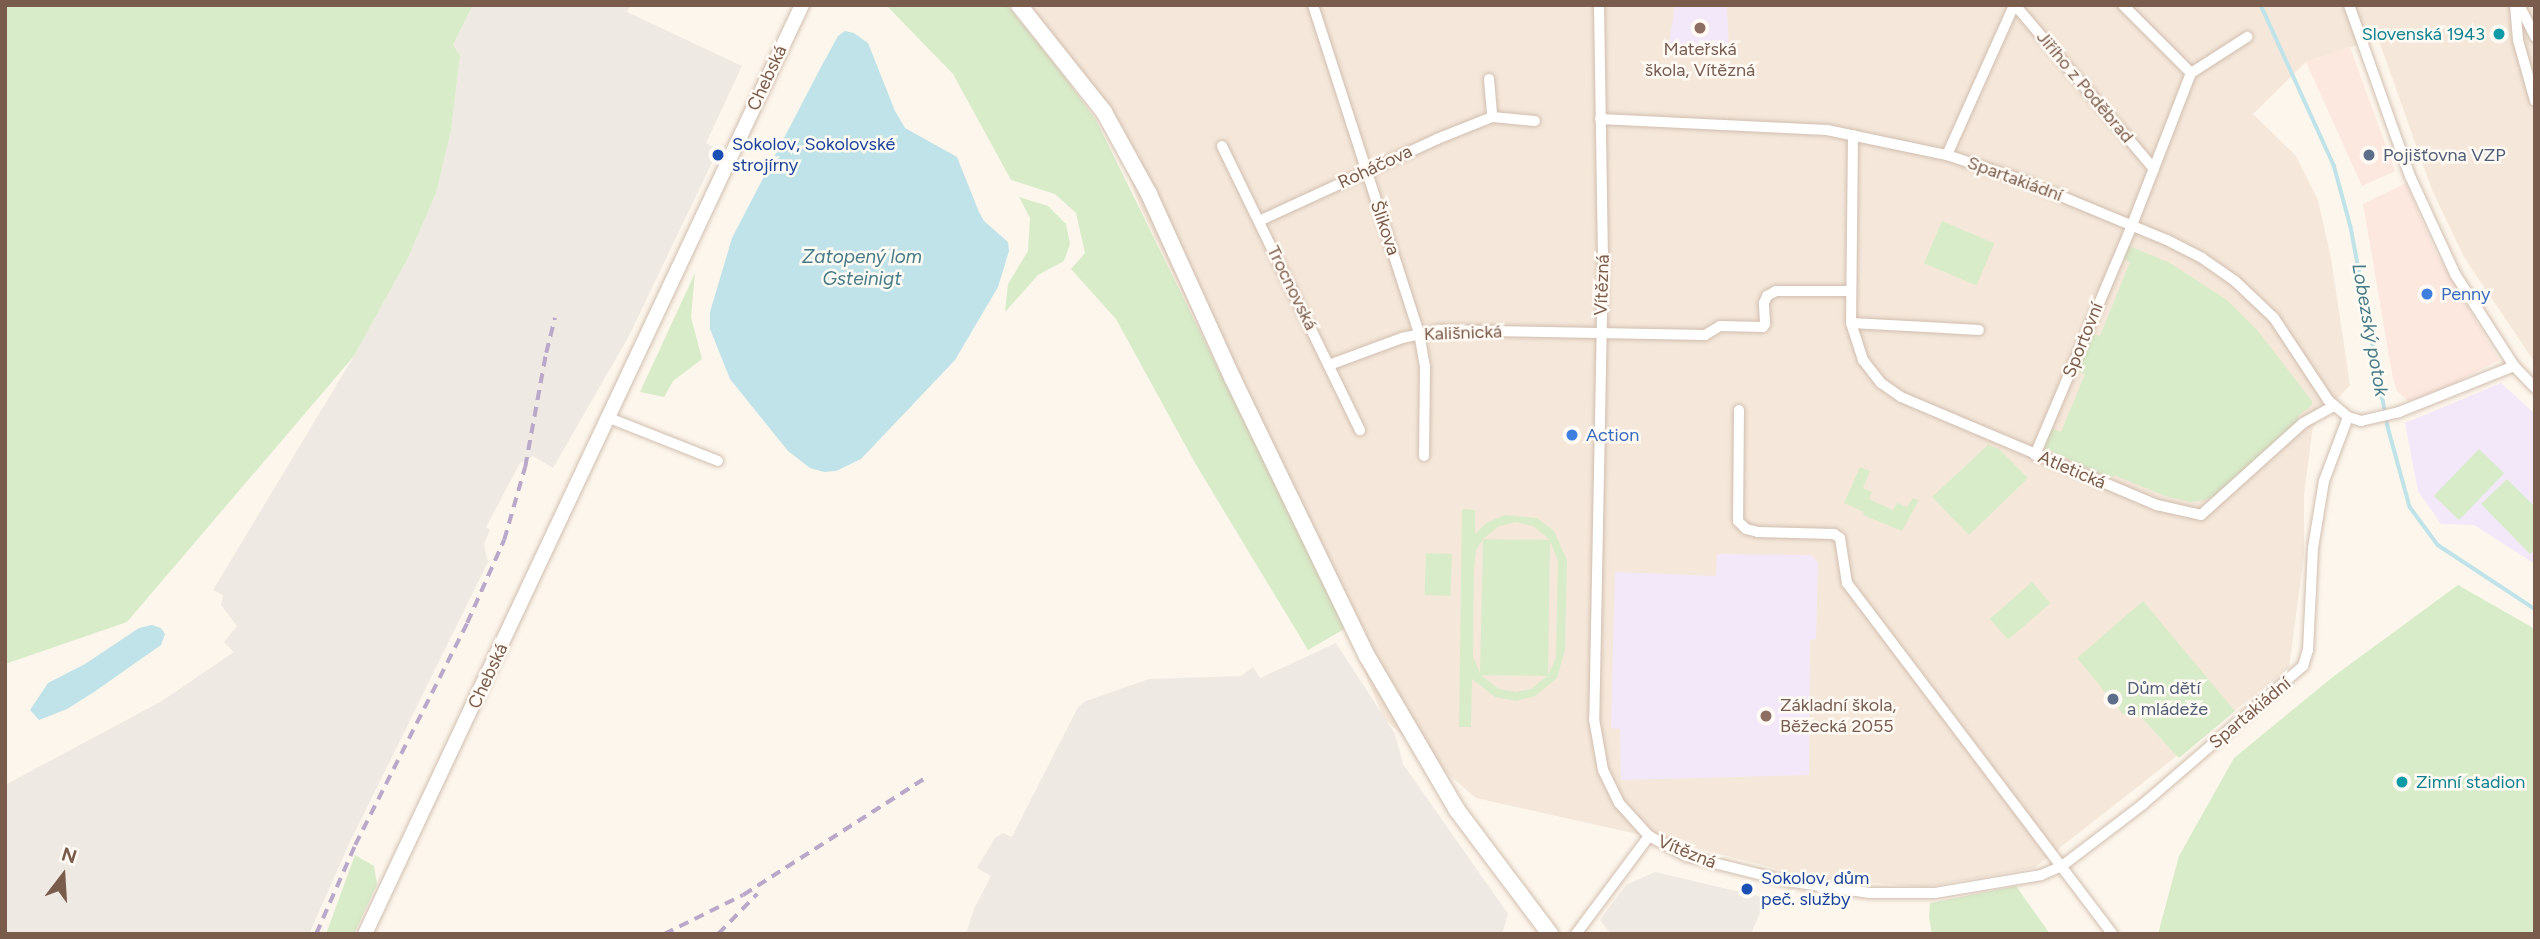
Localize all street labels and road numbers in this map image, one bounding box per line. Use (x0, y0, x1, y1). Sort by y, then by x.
street label: Jiřího z Poděbrad (2032, 27, 2138, 147)
street label: Chebská (743, 42, 791, 114)
street label: Roháčova (1335, 140, 1415, 194)
street label: Spartakiádní (1964, 152, 2066, 206)
street label: Šlikova (1366, 198, 1404, 258)
street label: Trocnovská (1262, 242, 1322, 334)
street label: Vítězná (1590, 254, 1614, 316)
street label: Sportovní (2058, 299, 2108, 381)
street label: Kališnická (1424, 321, 1502, 345)
street label: Atletická (2035, 446, 2109, 494)
street label: Chebská (464, 640, 512, 712)
street label: Spartakiádní (2205, 673, 2295, 753)
street label: Vítězná (1655, 830, 1719, 874)

